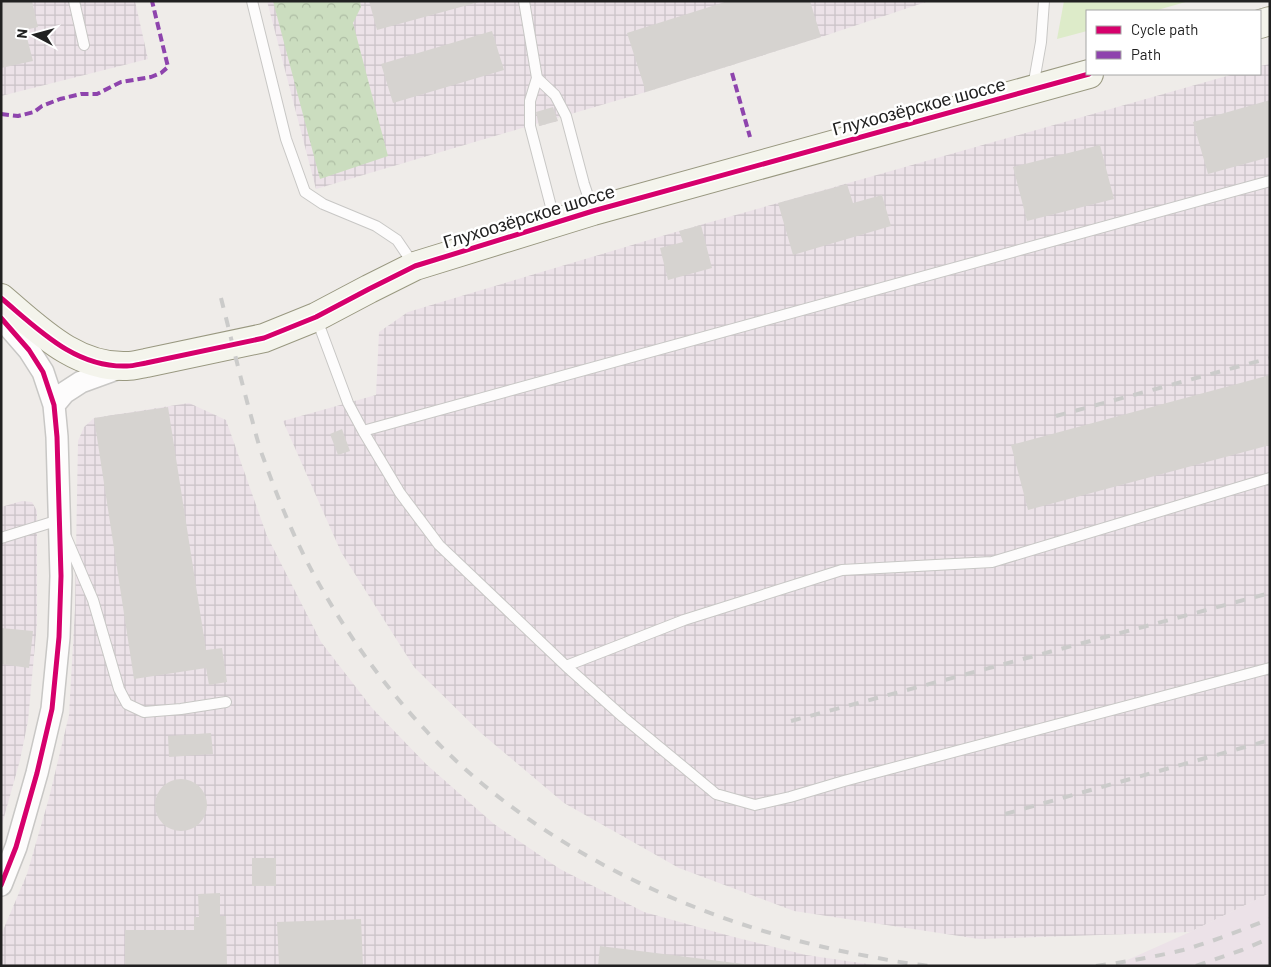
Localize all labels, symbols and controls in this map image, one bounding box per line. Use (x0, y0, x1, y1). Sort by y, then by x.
north arrow (10, 10, 60, 60)
legend (1086, 10, 1261, 75)
text: Cycle path (1131, 20, 1198, 38)
text: N (13, 28, 31, 39)
text: Path (1131, 45, 1161, 63)
street label: Глухоозёрское шоссе (830, 72, 1008, 140)
street label: Глухоозёрское шоссе (440, 179, 617, 253)

